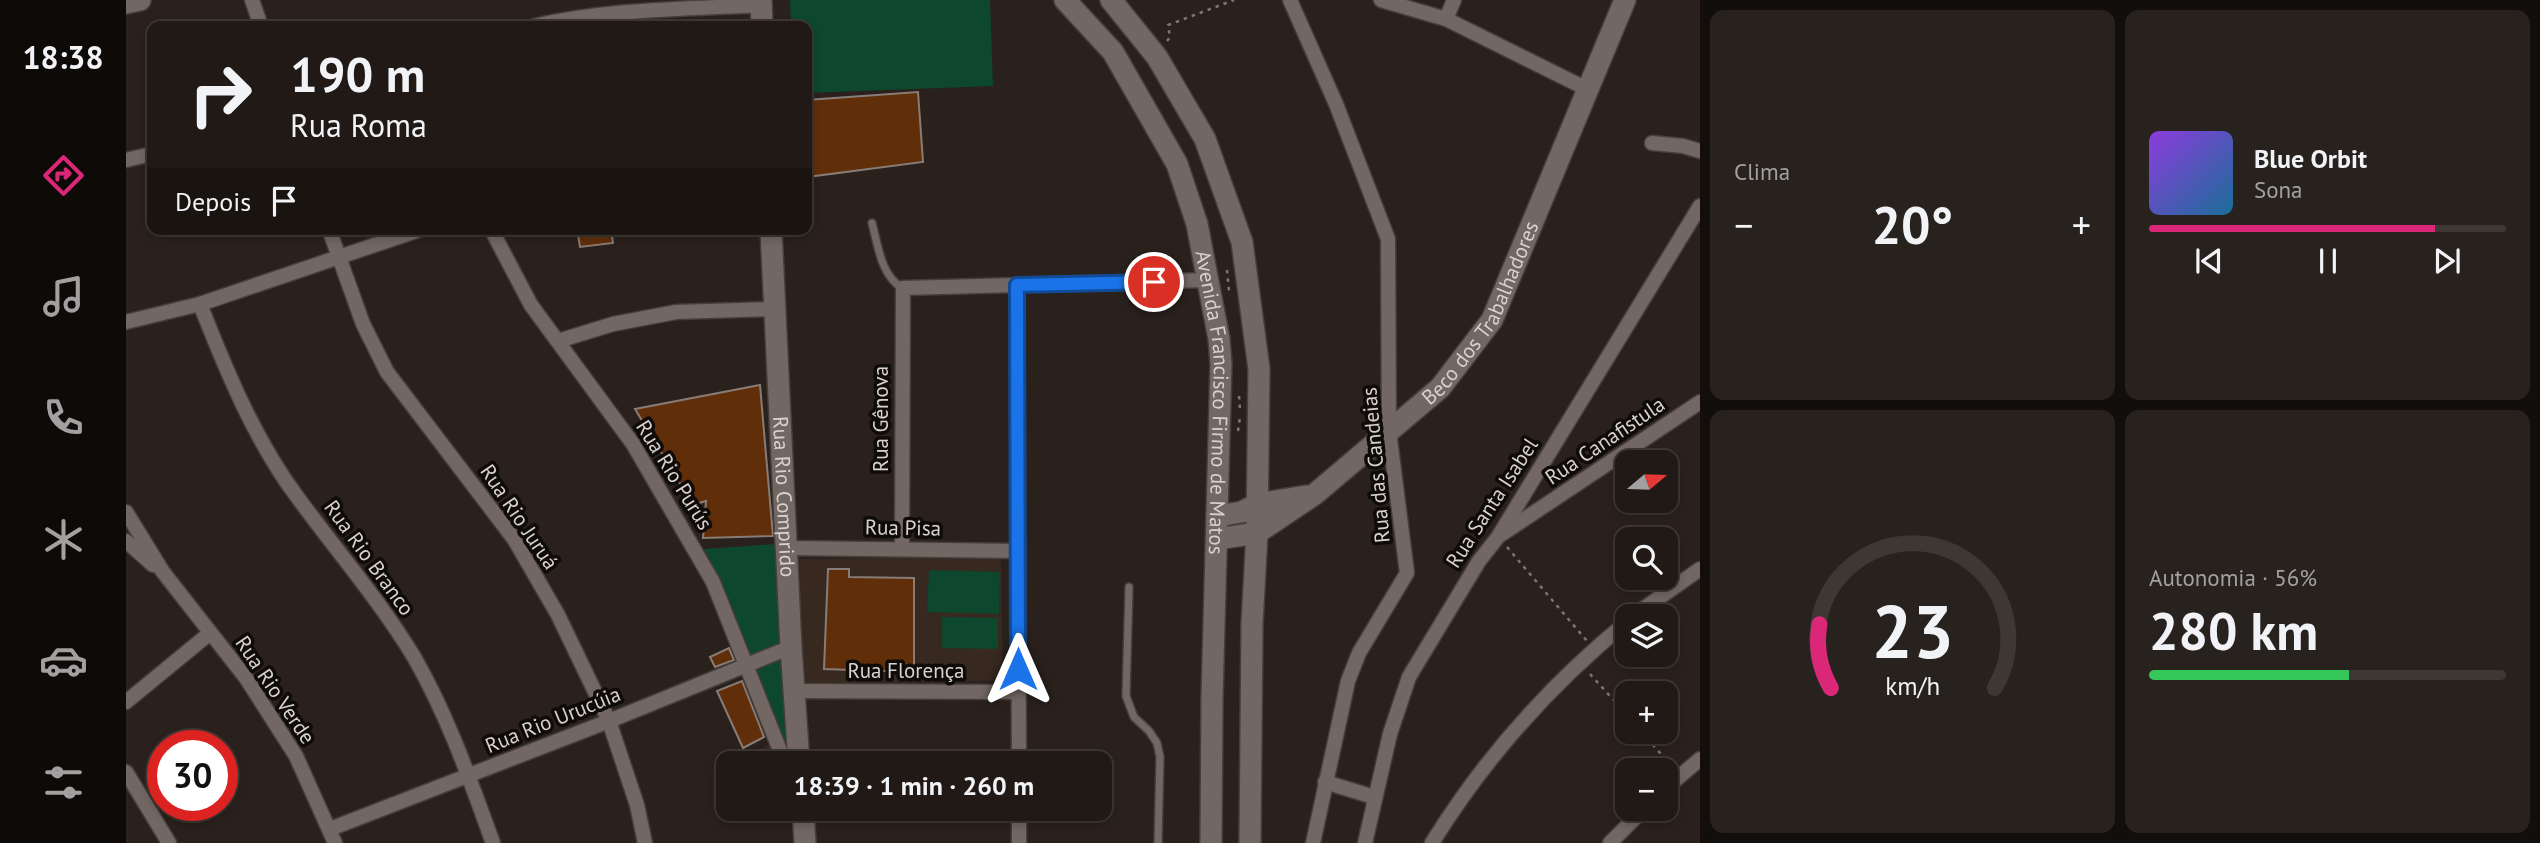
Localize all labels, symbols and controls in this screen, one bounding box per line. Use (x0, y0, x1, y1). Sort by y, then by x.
text: 18:38 (22, 36, 104, 78)
text: 190 m (290, 42, 425, 106)
icon: right (175, 49, 266, 140)
text: Rua Roma (290, 104, 427, 146)
text: Blue Orbit (2254, 142, 2367, 175)
icon: directions (39, 151, 88, 200)
text: Clima (1734, 157, 1790, 186)
text: Sona (2254, 175, 2303, 204)
icon: arrive (265, 182, 303, 220)
text: Depois (175, 185, 251, 218)
text: 20° (1872, 191, 1953, 258)
text: − (1734, 200, 1753, 249)
text: + (2072, 200, 2091, 249)
street label: Beco dos Trabalhadores (1416, 217, 1545, 411)
icon: previous (2190, 242, 2228, 280)
icon: pause (2309, 242, 2347, 280)
icon: next (2428, 242, 2466, 280)
street label: Avenida Francisco Firmo de Matos (1189, 248, 1235, 555)
pin (1124, 252, 1184, 312)
icon: arrive (1135, 263, 1173, 301)
icon: music (39, 272, 88, 321)
street label: Rua Gênova (867, 366, 894, 472)
street label: Rua das Candeias (1355, 386, 1396, 544)
street label: Rua Canafistula (1540, 391, 1670, 491)
icon: phone (39, 393, 88, 442)
street label: Rua Rio Purús (630, 415, 719, 535)
street label: Rua Rio Comprido (767, 416, 802, 578)
street label: Rua Santa Isabel (1440, 433, 1544, 573)
north arrow (1615, 450, 1678, 513)
map controls (1615, 450, 1678, 821)
street label: Rua Rio Juruá (474, 459, 564, 574)
street label: Rua Rio Branco (318, 495, 420, 621)
street label: Rua Pisa (865, 513, 941, 542)
icon: climate (39, 515, 88, 564)
button: search (1615, 527, 1678, 590)
text: Autonomia · 56% (2149, 563, 2317, 592)
text: 23 (1871, 584, 1954, 678)
text: 280 km (2149, 597, 2318, 664)
button: layers (1615, 604, 1678, 667)
street label: Rua Rio Verde (229, 631, 321, 749)
position arrow (981, 632, 1055, 706)
icon: car (39, 636, 88, 685)
street label: Rua Florença (847, 657, 965, 684)
text: km/h (1885, 669, 1940, 701)
street label: Rua Rio Urucúia (481, 680, 624, 759)
button: + (1615, 681, 1678, 744)
speed limit sign: 30 (147, 730, 238, 821)
icon: filters (39, 758, 88, 807)
button: − (1615, 758, 1678, 821)
text: 18:39 · 1 min · 260 m (794, 769, 1034, 802)

